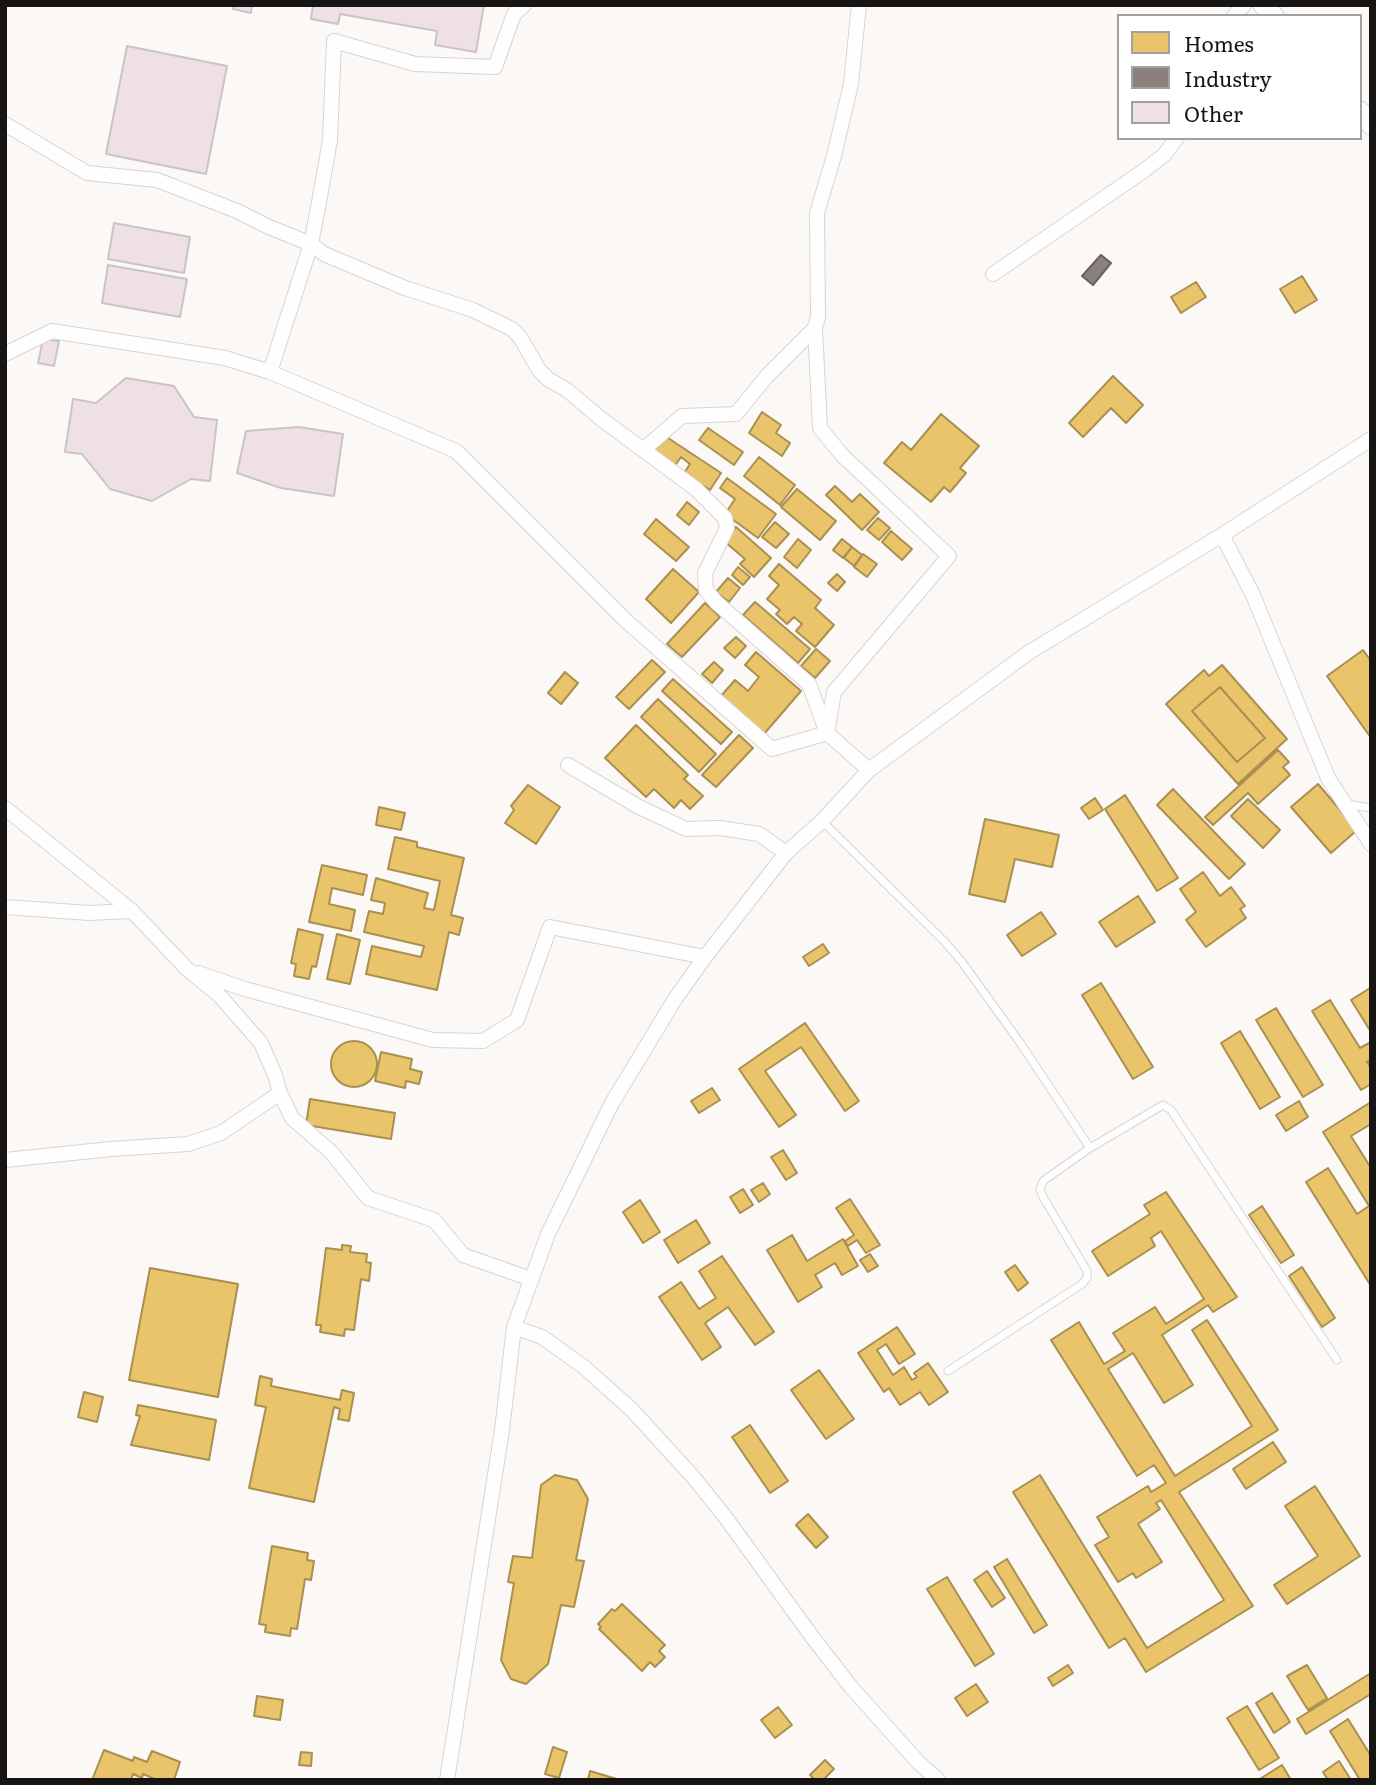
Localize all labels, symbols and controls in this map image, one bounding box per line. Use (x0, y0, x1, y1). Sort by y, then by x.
legend (1117, 14, 1362, 140)
text: Homes (1184, 27, 1254, 58)
text: Industry (1184, 62, 1272, 93)
text: Other (1184, 97, 1243, 128)

